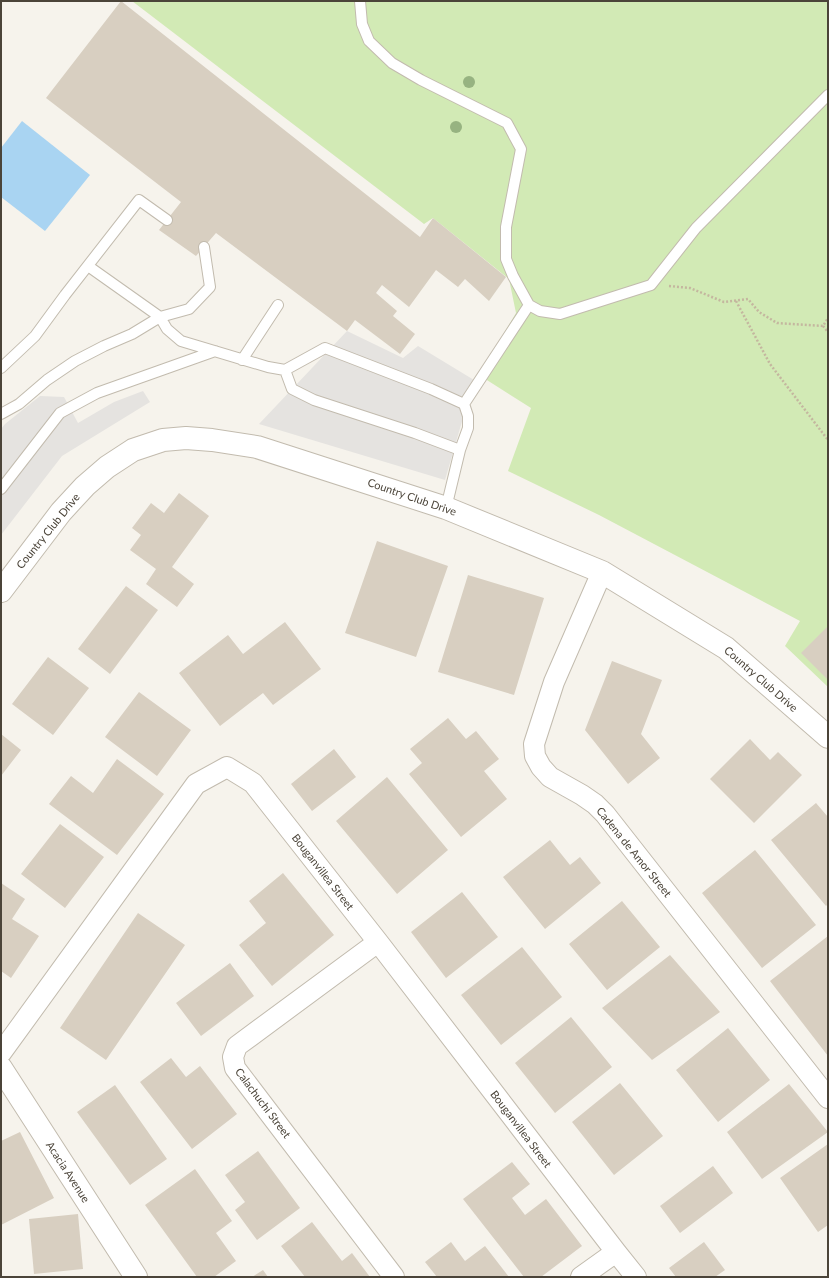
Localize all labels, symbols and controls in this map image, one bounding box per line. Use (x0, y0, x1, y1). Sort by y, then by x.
street label: Country Club Drive (366, 475, 458, 518)
street label: Country Club Drive (13, 490, 82, 571)
street label: Country Club Drive (722, 643, 801, 714)
street label: Cadena de Amor Street (594, 804, 675, 899)
street label: Bouganvillea Street (290, 831, 357, 912)
street label: Calachuchi Street (233, 1065, 294, 1140)
street label: Bouganvillea Street (488, 1088, 555, 1170)
street label: Acacia Avenue (44, 1139, 93, 1205)

